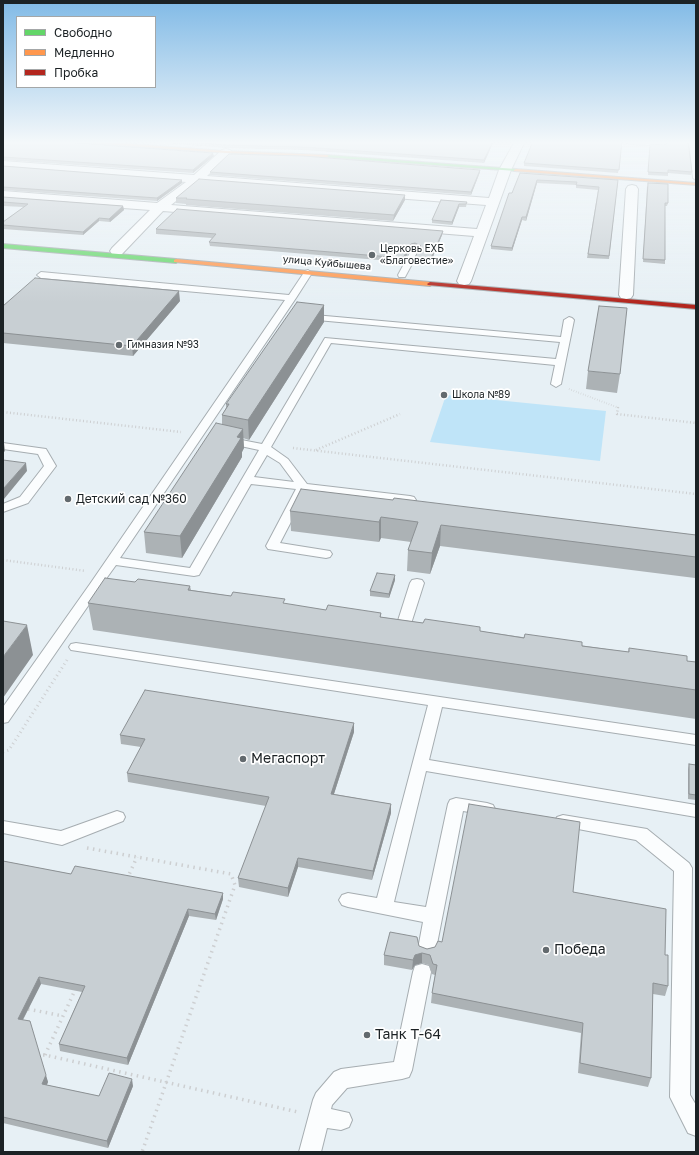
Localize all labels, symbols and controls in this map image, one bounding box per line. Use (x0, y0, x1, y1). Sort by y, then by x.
legend (16, 16, 156, 88)
text: Свободно (54, 25, 112, 40)
text: Медленно (54, 45, 114, 60)
text: Пробка (54, 65, 98, 80)
place label: Церковь ЕХБ «Благовестие» (380, 243, 453, 266)
marker: Церковь ЕХБ «Благовестие» (367, 250, 377, 260)
street label: улица Куйбышева (282, 253, 372, 273)
place label: Гимназия №93 (127, 339, 199, 351)
marker: Гимназия №93 (114, 340, 124, 350)
place label: Школа №89 (452, 389, 510, 401)
marker: Школа №89 (439, 390, 449, 400)
place label: Детский сад №360 (76, 492, 187, 506)
marker: Детский сад №360 (63, 494, 73, 504)
place label: Мегаспорт (251, 751, 325, 767)
marker: Мегаспорт (238, 754, 248, 764)
place label: Победа (554, 942, 606, 958)
marker: Победа (541, 945, 551, 955)
place label: Танк Т-64 (375, 1027, 441, 1043)
marker: Танк Т-64 (362, 1030, 372, 1040)

